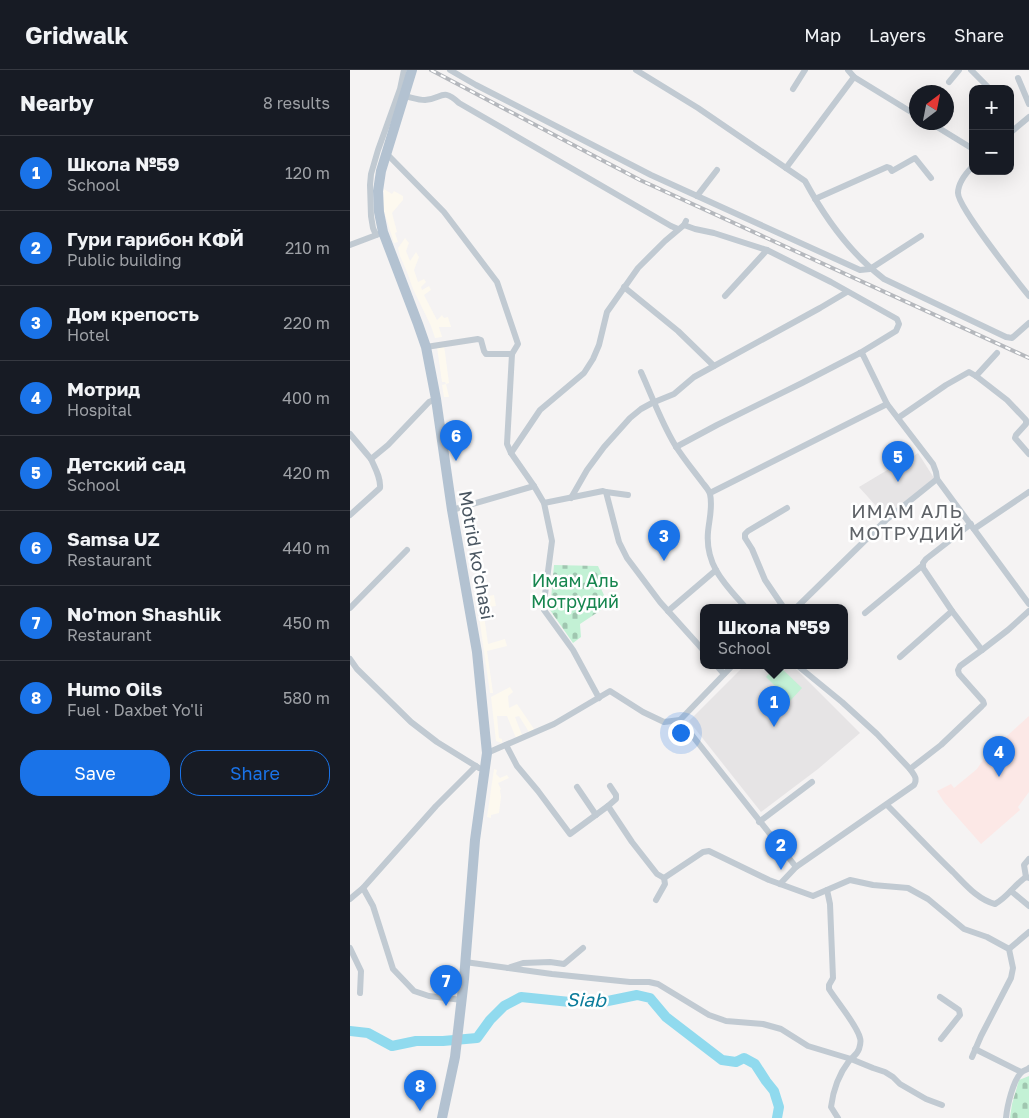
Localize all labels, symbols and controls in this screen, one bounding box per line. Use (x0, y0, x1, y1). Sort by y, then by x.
text: Gridwalk (25, 20, 129, 49)
text: Map (804, 24, 841, 46)
text: Layers (869, 24, 926, 46)
text: Share (954, 24, 1004, 46)
north arrow (909, 85, 954, 130)
map controls (969, 85, 1014, 175)
button: + (969, 85, 1014, 130)
text: Nearby (20, 90, 94, 116)
text: 8 results (263, 93, 330, 113)
button: − (969, 130, 1014, 175)
text: Школа №59 (67, 152, 180, 175)
text: 1 (32, 163, 40, 183)
text: 120 m (285, 163, 330, 183)
text: School (67, 175, 120, 195)
text: Гури гарибон КФЙ (67, 227, 244, 250)
text: 2 (31, 238, 41, 258)
text: 210 m (285, 238, 330, 258)
text: Public building (67, 250, 182, 270)
text: Дом крепость (67, 302, 199, 325)
text: 3 (31, 313, 41, 333)
text: 220 m (283, 313, 330, 333)
text: Hotel (67, 325, 110, 345)
text: Мотрид (67, 377, 140, 400)
text: 4 (31, 388, 41, 408)
text: 400 m (282, 388, 330, 408)
text: Hospital (67, 400, 132, 420)
pin: 6 (440, 420, 472, 461)
pin: 5 (882, 441, 914, 482)
text: Детский сад (67, 452, 186, 475)
text: 5 (31, 463, 41, 483)
text: 420 m (283, 463, 330, 483)
text: School (67, 475, 120, 495)
street label: Motrid ko'chasi (455, 489, 499, 621)
district label: ИМАМ АЛЬ МОТРУДИЙ (849, 499, 965, 544)
pin: 3 (648, 520, 680, 561)
text: Samsa UZ (67, 527, 160, 550)
text: 6 (31, 538, 41, 558)
text: 440 m (282, 538, 330, 558)
text: Restaurant (67, 550, 152, 570)
park label: Имам Аль Мотрудий (531, 569, 619, 612)
text: No'mon Shashlik (67, 602, 221, 625)
popup (700, 604, 848, 669)
text: 7 (32, 613, 40, 633)
text: 450 m (283, 613, 330, 633)
text: Школа №59 (718, 615, 830, 638)
text: Restaurant (67, 625, 152, 645)
text: School (718, 638, 771, 658)
text: Humo Oils (67, 677, 162, 700)
pin: 1 (758, 686, 790, 727)
text: 8 (31, 688, 41, 708)
text: 580 m (283, 688, 330, 708)
text: Fuel · Daxbet Yo'li (67, 700, 203, 720)
your location (668, 720, 694, 746)
pin: 4 (983, 736, 1015, 777)
button: Save (20, 750, 170, 796)
button: Share (180, 750, 330, 796)
pin: 2 (765, 829, 797, 870)
pin: 7 (430, 965, 462, 1006)
water label: Siab (566, 987, 607, 1011)
pin: 8 (404, 1070, 436, 1111)

